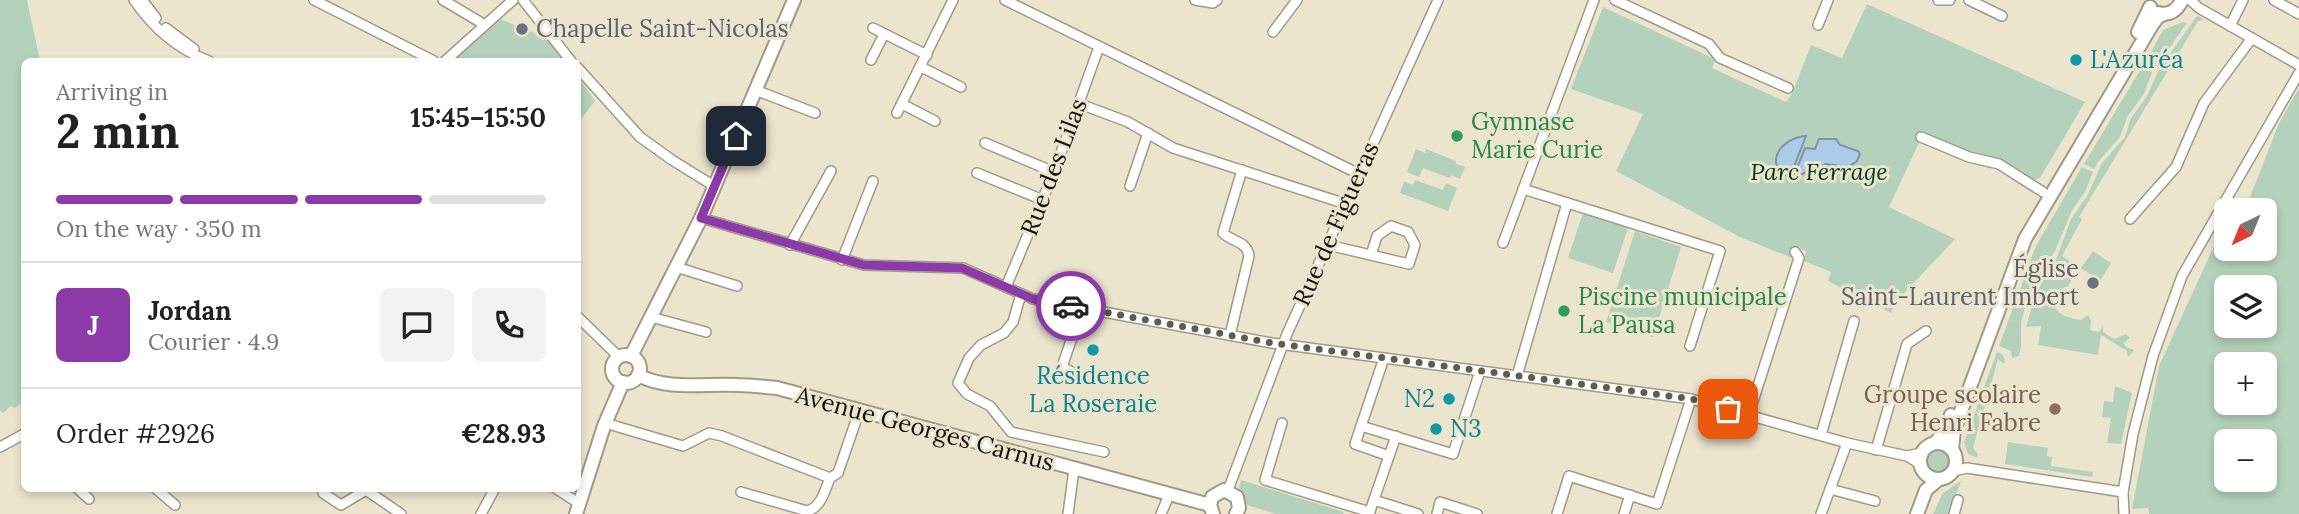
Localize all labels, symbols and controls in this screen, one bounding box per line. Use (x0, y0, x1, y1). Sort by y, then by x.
place label: Chapelle Saint-Nicolas (536, 13, 789, 44)
marker: Chapelle Saint-Nicolas (514, 21, 530, 37)
place label: L'Azuréa (2090, 44, 2184, 75)
marker: L'Azuréa (2068, 52, 2084, 68)
text: Arriving in (56, 77, 168, 106)
street label: Rue des Lilas (1013, 94, 1094, 240)
text: 15:45–15:50 (410, 101, 546, 134)
text: 2 min (56, 102, 179, 161)
pin (706, 106, 766, 166)
place label: Gymnase Marie Curie (1471, 106, 1603, 165)
icon: home (717, 117, 755, 155)
marker: Gymnase Marie Curie (1449, 128, 1465, 144)
street label: Rue de Figueras (1285, 137, 1386, 311)
park label: Parc Ferrage (1750, 156, 1888, 187)
north arrow (2214, 198, 2277, 261)
map controls (2214, 198, 2277, 492)
text: On the way · 350 m (56, 214, 262, 243)
place label: Église Saint-Laurent Imbert (1841, 253, 2080, 312)
courier (1036, 271, 1106, 341)
marker: Église Saint-Laurent Imbert (2085, 275, 2101, 291)
button: layers (2214, 275, 2277, 338)
place label: Piscine municipale La Pausa (1578, 281, 1787, 340)
icon: car (1052, 287, 1090, 325)
button: chat (380, 288, 454, 362)
button: phone (472, 288, 546, 362)
text: Jordan (148, 294, 232, 327)
marker: Piscine municipale La Pausa (1556, 303, 1572, 319)
text: J (87, 309, 99, 342)
text: Courier · 4.9 (148, 327, 279, 356)
marker: Résidence La Roseraie (1085, 342, 1101, 358)
button: + (2214, 352, 2277, 415)
place label: Résidence La Roseraie (1029, 360, 1157, 419)
street label: Avenue Georges Carnus (791, 379, 1058, 478)
pin (1698, 379, 1758, 439)
place label: Groupe scolaire Henri Fabre (1864, 379, 2041, 438)
place label: N2 (1404, 383, 1435, 414)
icon: bag (1709, 390, 1747, 428)
marker: N2 (1441, 391, 1457, 407)
marker: Groupe scolaire Henri Fabre (2047, 401, 2063, 417)
place label: N3 (1450, 413, 1482, 444)
text: Order #2926 (56, 417, 215, 450)
text: €28.93 (461, 417, 546, 450)
marker: N3 (1428, 421, 1444, 437)
button: − (2214, 429, 2277, 492)

